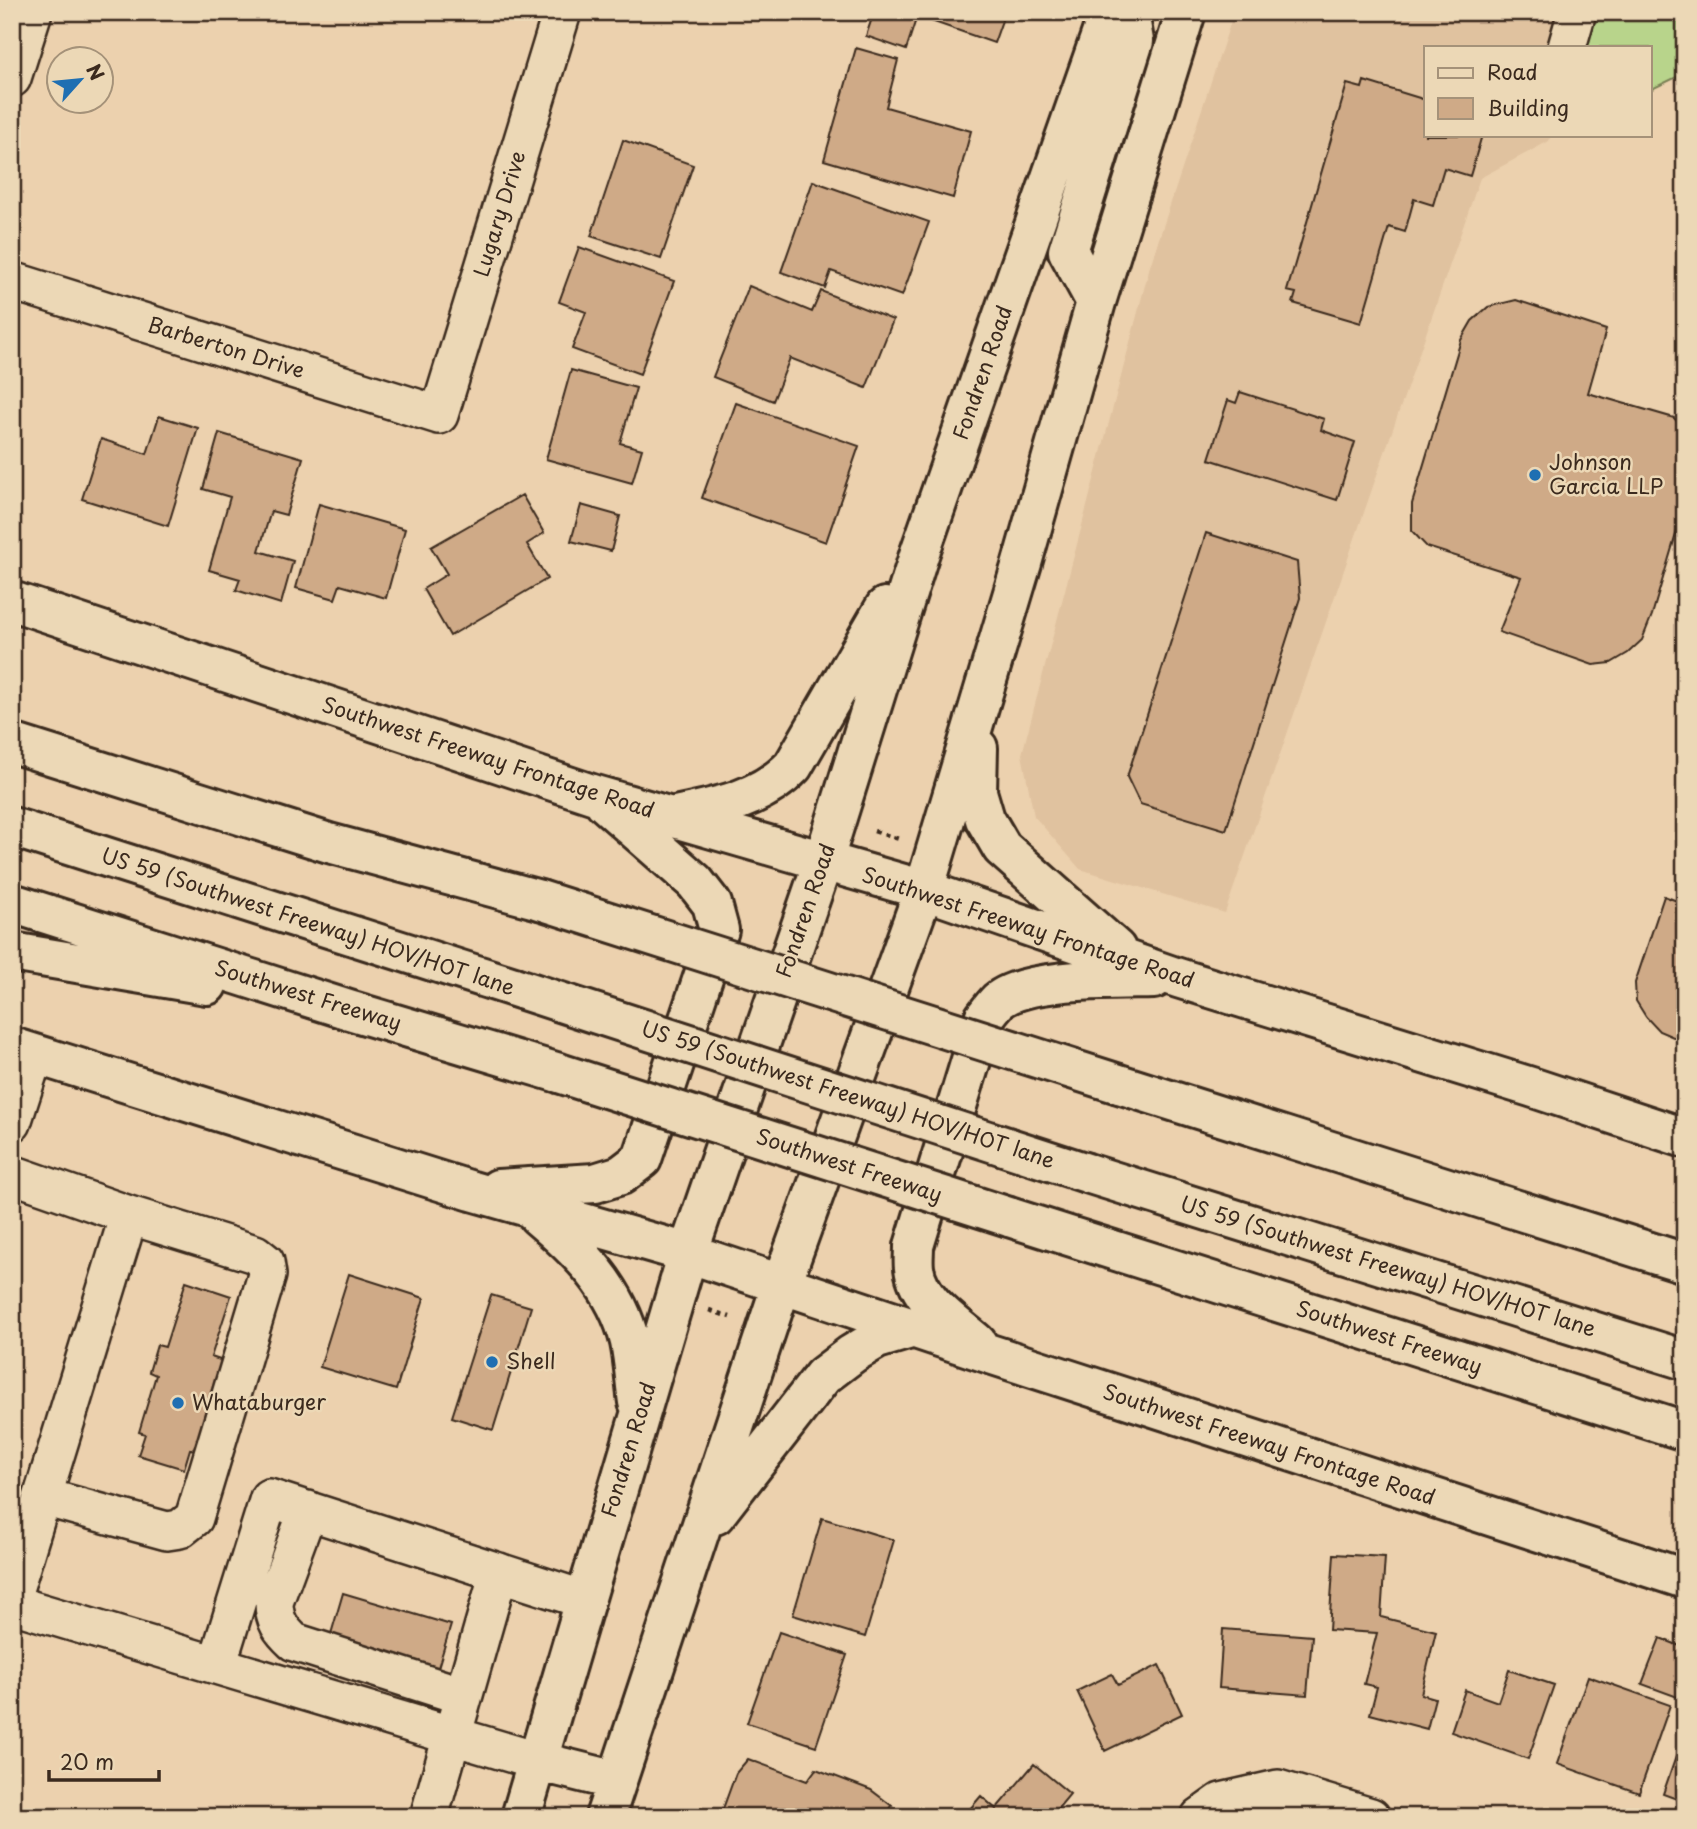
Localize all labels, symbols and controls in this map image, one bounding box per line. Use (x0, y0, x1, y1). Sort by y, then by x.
north arrow (46, 46, 116, 116)
legend (1424, 46, 1652, 136)
text: Road (1487, 55, 1538, 87)
text: N (80, 59, 112, 85)
text: Building (1487, 91, 1569, 123)
street label: Lugary Drive (464, 147, 532, 280)
street label: Fondren Road (943, 301, 1019, 444)
street label: Barberton Drive (144, 307, 309, 385)
place label: Johnson Garcia LLP (1549, 445, 1663, 501)
marker: Johnson Garcia LLP (1527, 467, 1543, 483)
street label: Southwest Freeway Frontage Road (318, 687, 659, 825)
street label: Fondren Road (766, 839, 842, 982)
street label: US 59 (Southwest Freeway) HOV/HOT lane (95, 842, 521, 1002)
street label: Southwest Freeway Frontage Road (858, 857, 1199, 995)
street label: Southwest Freeway (210, 955, 406, 1037)
street label: US 59 (Southwest Freeway) HOV/HOT lane (635, 1015, 1061, 1175)
street label: Southwest Freeway (752, 1124, 946, 1208)
street label: US 59 (Southwest Freeway) HOV/HOT lane (1174, 1191, 1602, 1343)
street label: Southwest Freeway (1292, 1296, 1486, 1380)
place label: Shell (506, 1344, 555, 1376)
marker: Shell (484, 1354, 500, 1370)
street label: Southwest Freeway Frontage Road (1099, 1374, 1440, 1512)
street label: Fondren Road (591, 1378, 663, 1521)
place label: Whataburger (192, 1385, 326, 1417)
marker: Whataburger (170, 1395, 186, 1411)
scale bar (49, 1738, 159, 1782)
text: 20 m (60, 1745, 114, 1777)

